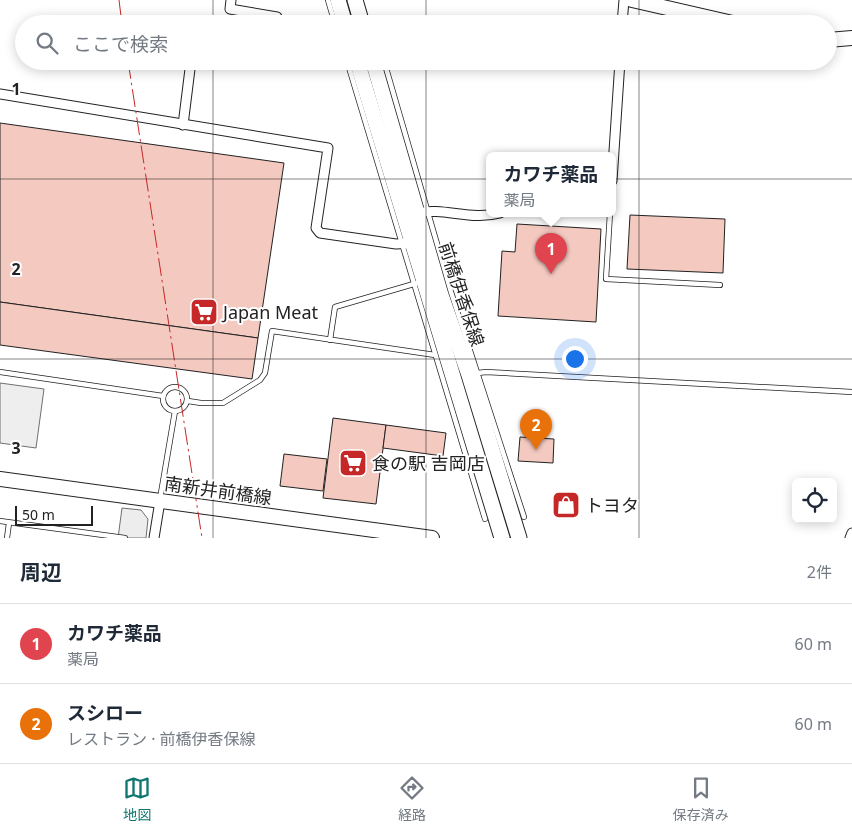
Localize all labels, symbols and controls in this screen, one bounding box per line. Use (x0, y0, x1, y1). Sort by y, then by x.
search box (15, 15, 837, 70)
icon: search (33, 29, 61, 57)
text: ここで検索 (73, 31, 168, 57)
text: 1 (11, 78, 21, 100)
popup (486, 152, 616, 217)
text: カワチ薬品 (503, 161, 599, 187)
text: 薬局 (503, 189, 536, 211)
pin: 1 (535, 233, 567, 274)
street label: 前橋伊香保線 (434, 239, 490, 349)
text: 2 (11, 258, 21, 280)
supermarket icon: Japan Meat (189, 297, 219, 327)
place label: Japan Meat (221, 300, 319, 324)
your location (562, 346, 588, 372)
pin: 2 (520, 409, 552, 450)
text: 3 (11, 437, 21, 459)
supermarket icon: 食の駅 吉岡店 (338, 448, 368, 478)
place label: 食の駅 吉岡店 (372, 451, 485, 475)
street label: 南新井前橋線 (163, 471, 273, 509)
map controls (792, 478, 837, 523)
button: locate (792, 478, 837, 523)
shop icon: トヨタ (551, 490, 581, 520)
place label: トヨタ (585, 493, 639, 517)
scale bar (15, 503, 92, 526)
text: 50 m (22, 505, 55, 524)
text: 周辺 (20, 558, 62, 586)
text: 2件 (807, 561, 832, 583)
text: カワチ薬品 (67, 620, 162, 646)
text: 1 (31, 633, 41, 655)
text: 60 m (795, 633, 832, 655)
text: 薬局 (67, 648, 99, 670)
text: スシロー (67, 700, 143, 726)
text: 2 (31, 713, 41, 735)
text: 60 m (795, 713, 832, 735)
text: レストラン · 前橋伊香保線 (67, 728, 256, 750)
tab: 地図 (123, 774, 151, 824)
tab: 経路 (398, 774, 426, 824)
tab: 保存済み (673, 774, 729, 824)

